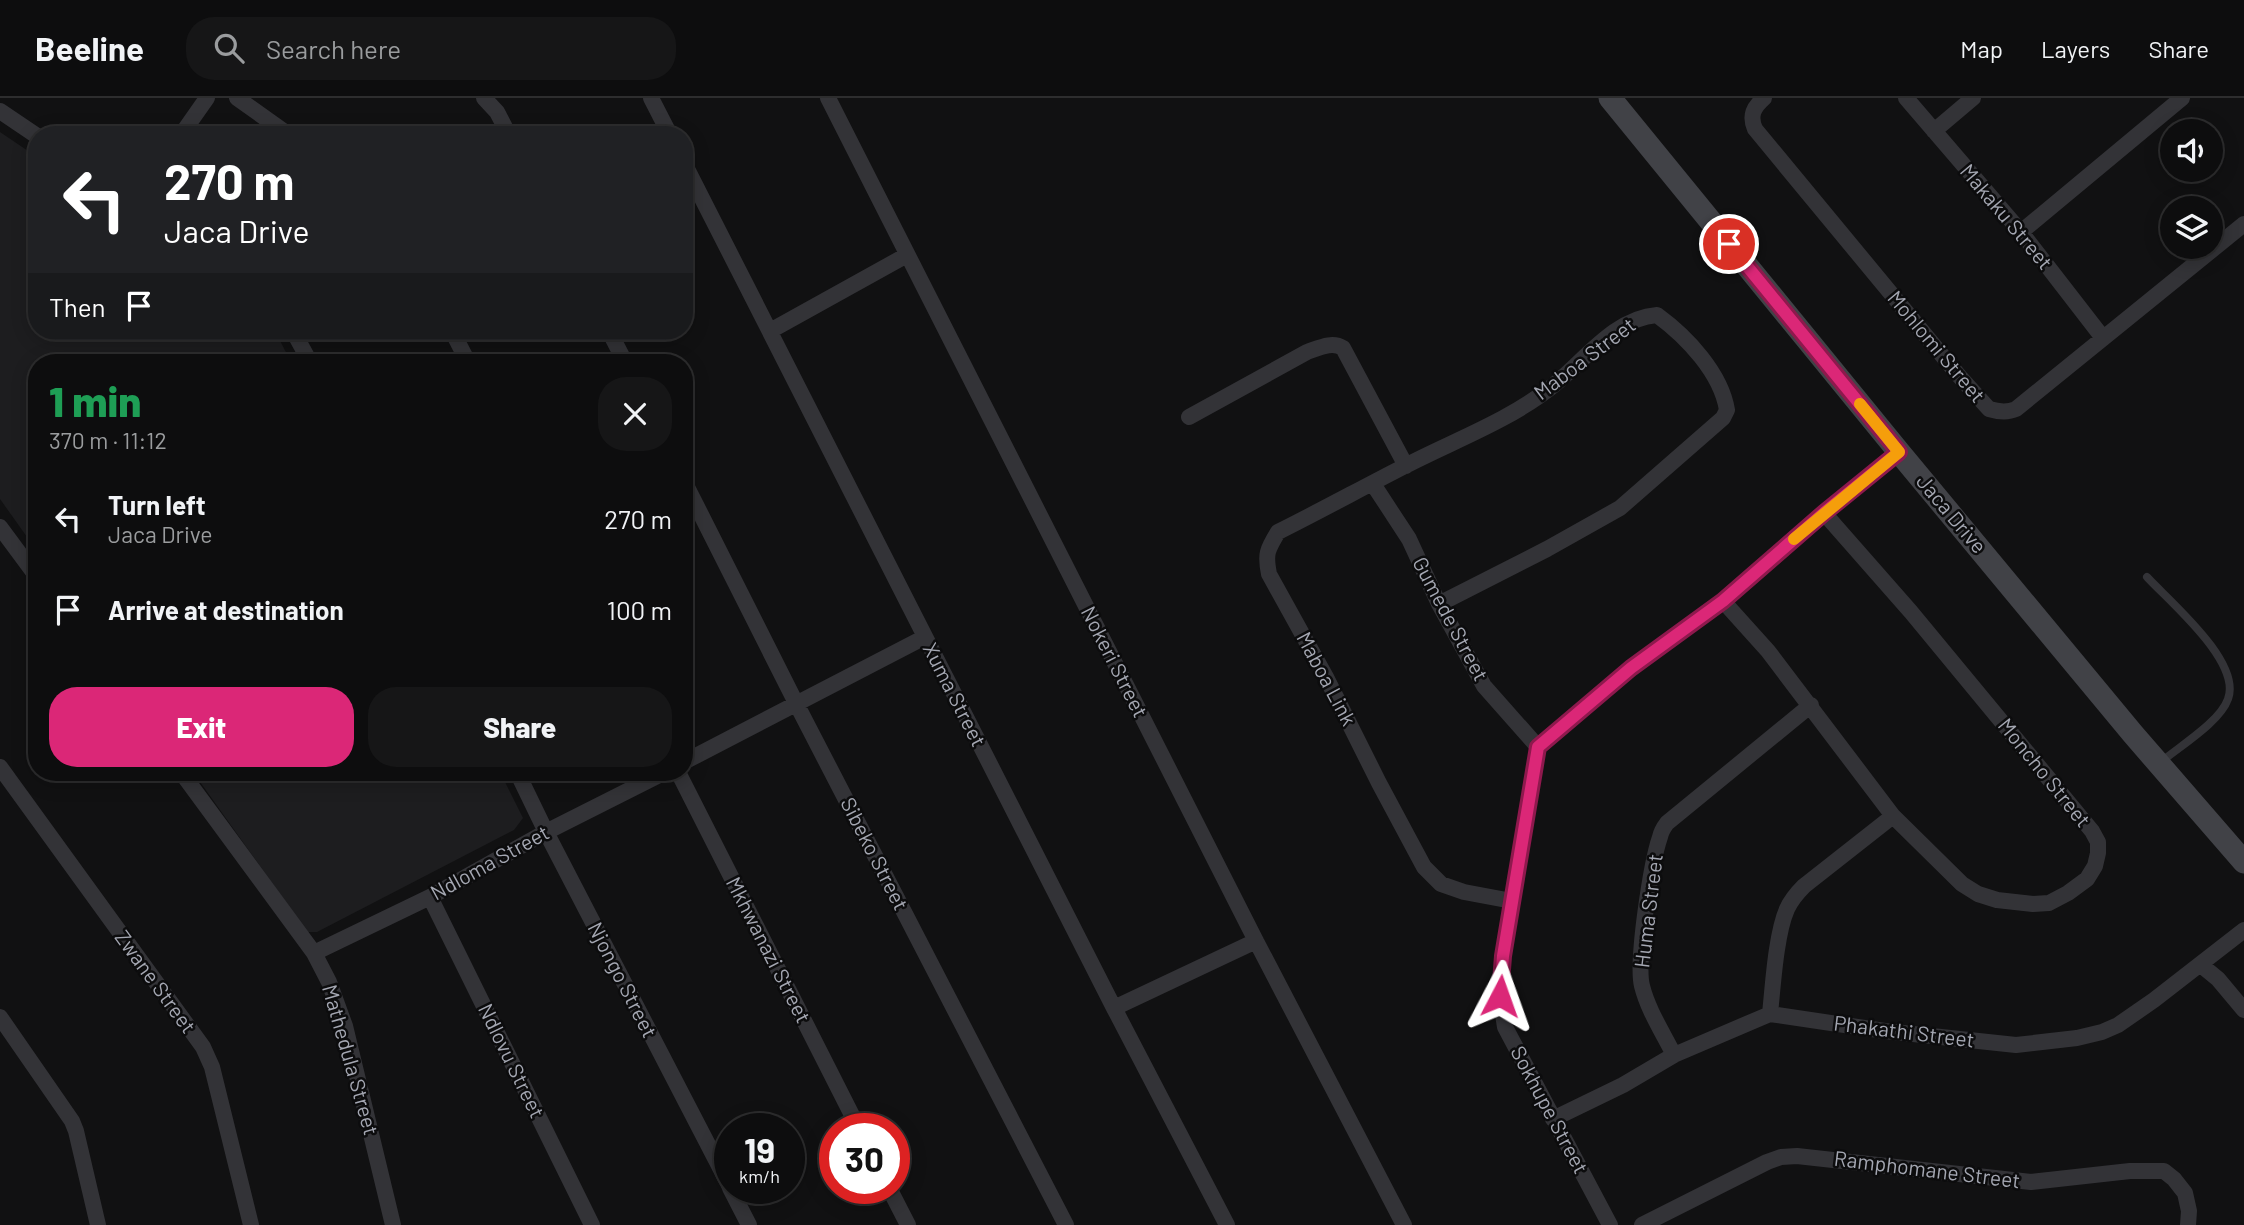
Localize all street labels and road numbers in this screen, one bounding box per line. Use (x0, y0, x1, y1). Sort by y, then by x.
street label: Makaku Street (1956, 158, 2059, 274)
street label: Mohlomi Street (1883, 285, 1991, 407)
street label: Maboa Street (1528, 311, 1640, 404)
street label: Jaca Drive (1912, 468, 1992, 558)
street label: Gumede Street (1408, 552, 1494, 685)
street label: Nokeri Street (1077, 602, 1154, 721)
street label: Maboa Link (1292, 627, 1362, 729)
street label: Xuma Street (918, 638, 992, 750)
street label: Moncho Street (1994, 713, 2097, 831)
street label: Sibeko Street (836, 793, 914, 914)
street label: Ndloma Street (426, 819, 553, 905)
street label: Huma Street (1628, 852, 1667, 969)
street label: Mkhwanazi Street (722, 872, 817, 1027)
street label: Njongo Street (584, 917, 663, 1041)
street label: Zwane Street (111, 925, 202, 1037)
street label: Mathedula Street (318, 981, 385, 1138)
street label: Ndlovu Street (474, 999, 551, 1122)
street label: Phakathi Street (1833, 1009, 1976, 1052)
street label: Sokhupe Street (1506, 1041, 1594, 1177)
street label: Ramphomane Street (1833, 1145, 2022, 1192)

